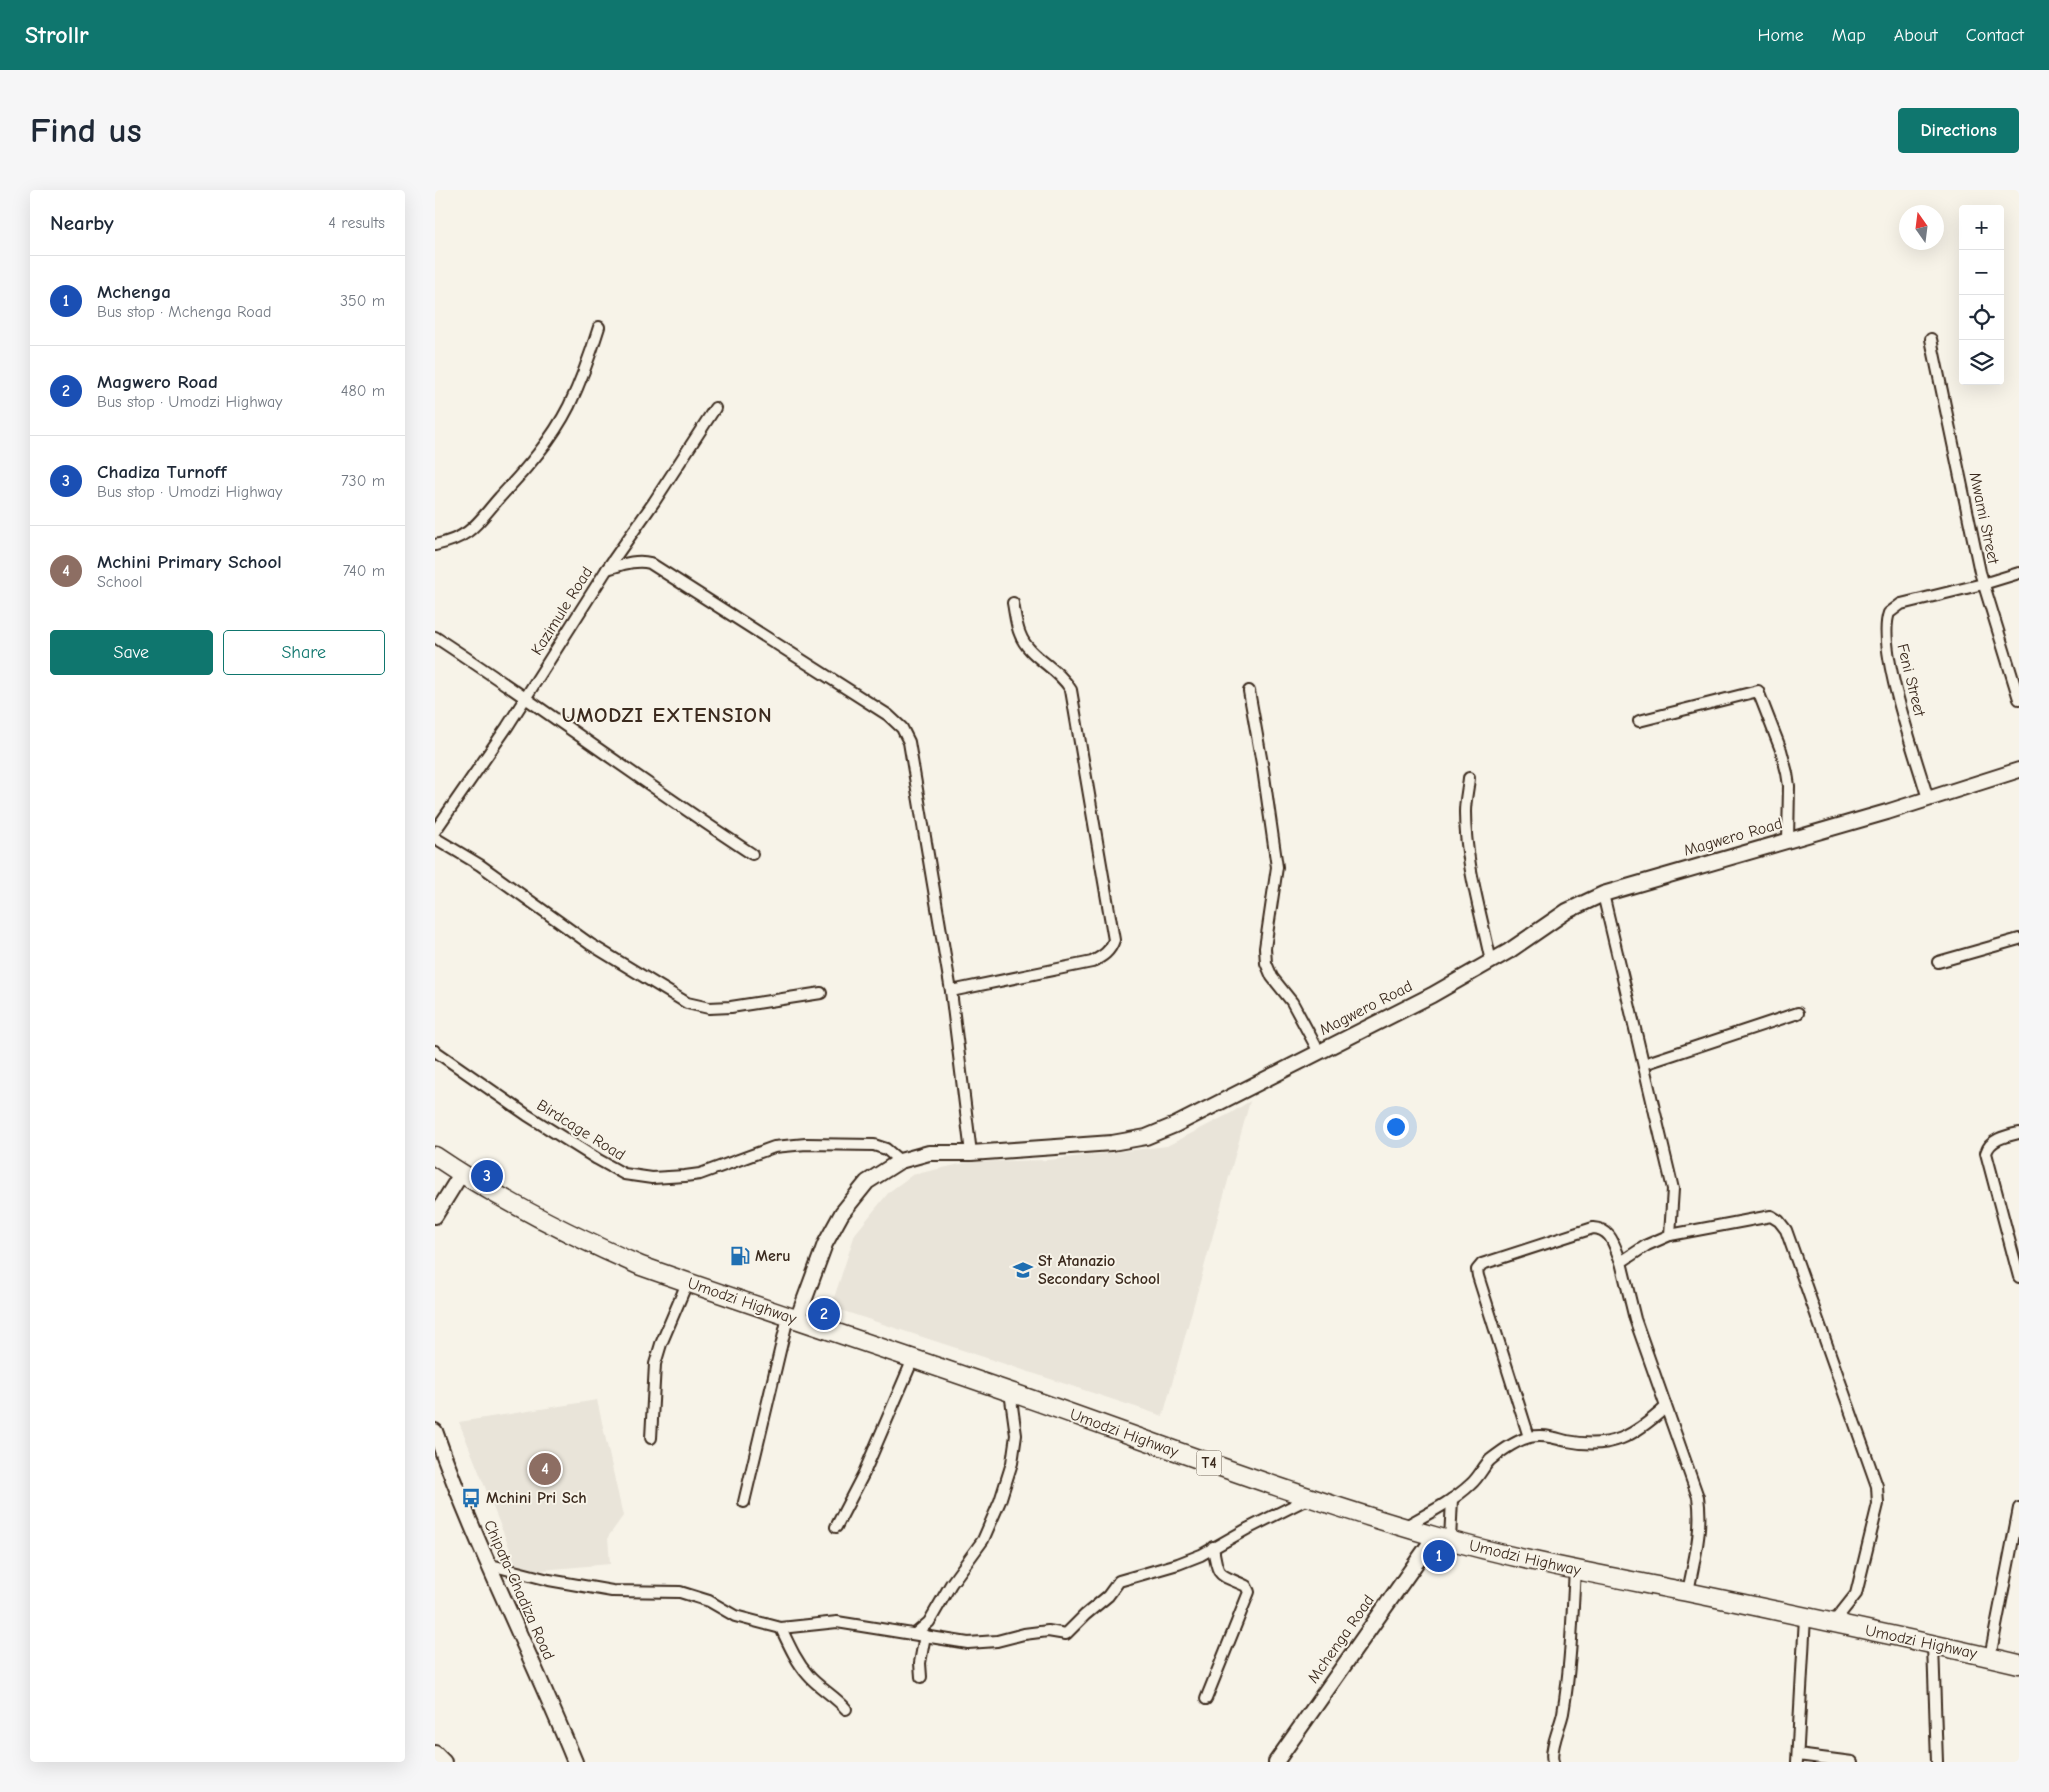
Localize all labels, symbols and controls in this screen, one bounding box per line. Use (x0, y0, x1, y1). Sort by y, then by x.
text: Strollr (25, 21, 89, 49)
text: Home (1757, 25, 1804, 46)
text: Map (1832, 25, 1866, 46)
text: About (1894, 25, 1938, 46)
text: Contact (1966, 25, 2024, 46)
button: Directions (1898, 108, 2019, 153)
text: Find us (30, 110, 142, 151)
north arrow (1899, 205, 1944, 250)
map controls (1959, 205, 2004, 385)
button: + (1959, 205, 2004, 250)
text: Nearby (50, 211, 114, 235)
text: 4 results (328, 214, 385, 232)
button: − (1959, 250, 2004, 295)
text: Mchenga (97, 281, 171, 303)
text: 1 (63, 292, 69, 310)
text: 350 m (340, 292, 385, 310)
button: locate (1959, 295, 2004, 340)
text: Bus stop · Mchenga Road (97, 303, 272, 321)
button: layers (1959, 340, 2004, 385)
text: Magwero Road (97, 371, 218, 393)
text: 2 (62, 382, 70, 400)
text: 480 m (341, 382, 385, 400)
text: Bus stop · Umodzi Highway (97, 393, 282, 411)
text: Chadiza Turnoff (97, 461, 227, 483)
street label: Mwami Street (1966, 471, 2003, 566)
text: 3 (62, 472, 70, 490)
text: 730 m (341, 472, 385, 490)
text: Bus stop · Umodzi Highway (97, 483, 282, 501)
text: Mchini Primary School (97, 551, 282, 573)
text: 4 (62, 562, 70, 580)
text: 740 m (343, 562, 385, 580)
street label: Kazimule Road (528, 564, 596, 658)
text: School (97, 573, 143, 591)
button: Save (50, 630, 213, 675)
button: Share (223, 630, 385, 675)
street label: Feni Street (1893, 642, 1929, 719)
district label: UMODZI EXTENSION (561, 703, 773, 727)
street label: Magwero Road (1682, 814, 1784, 860)
street label: Magwero Road (1317, 977, 1415, 1039)
street label: Birdcage Road (534, 1096, 628, 1164)
your location (1383, 1114, 1409, 1140)
pin: 3 (471, 1157, 503, 1195)
fuel station icon: Meru (729, 1245, 751, 1267)
place label: Meru (755, 1247, 791, 1265)
place label: St Atanazio Secondary School (1038, 1252, 1160, 1288)
school or university icon: St Atanazio Secondary School (1012, 1259, 1034, 1281)
street label: Umodzi Highway (685, 1274, 800, 1328)
pin: 2 (808, 1295, 840, 1333)
street label: Umodzi Highway (1067, 1405, 1181, 1461)
pin: 4 (529, 1450, 561, 1488)
road number: T4 (1197, 1450, 1221, 1476)
bus stop icon: Mchini Pri Sch (460, 1487, 482, 1509)
place label: Mchini Pri Sch (486, 1489, 587, 1507)
street label: Chipata-Chadiza Road (480, 1517, 558, 1663)
street label: Umodzi Highway (1467, 1536, 1583, 1580)
pin: 1 (1423, 1537, 1455, 1575)
street label: Mchenga Road (1304, 1592, 1378, 1686)
street label: Umodzi Highway (1863, 1621, 1979, 1663)

